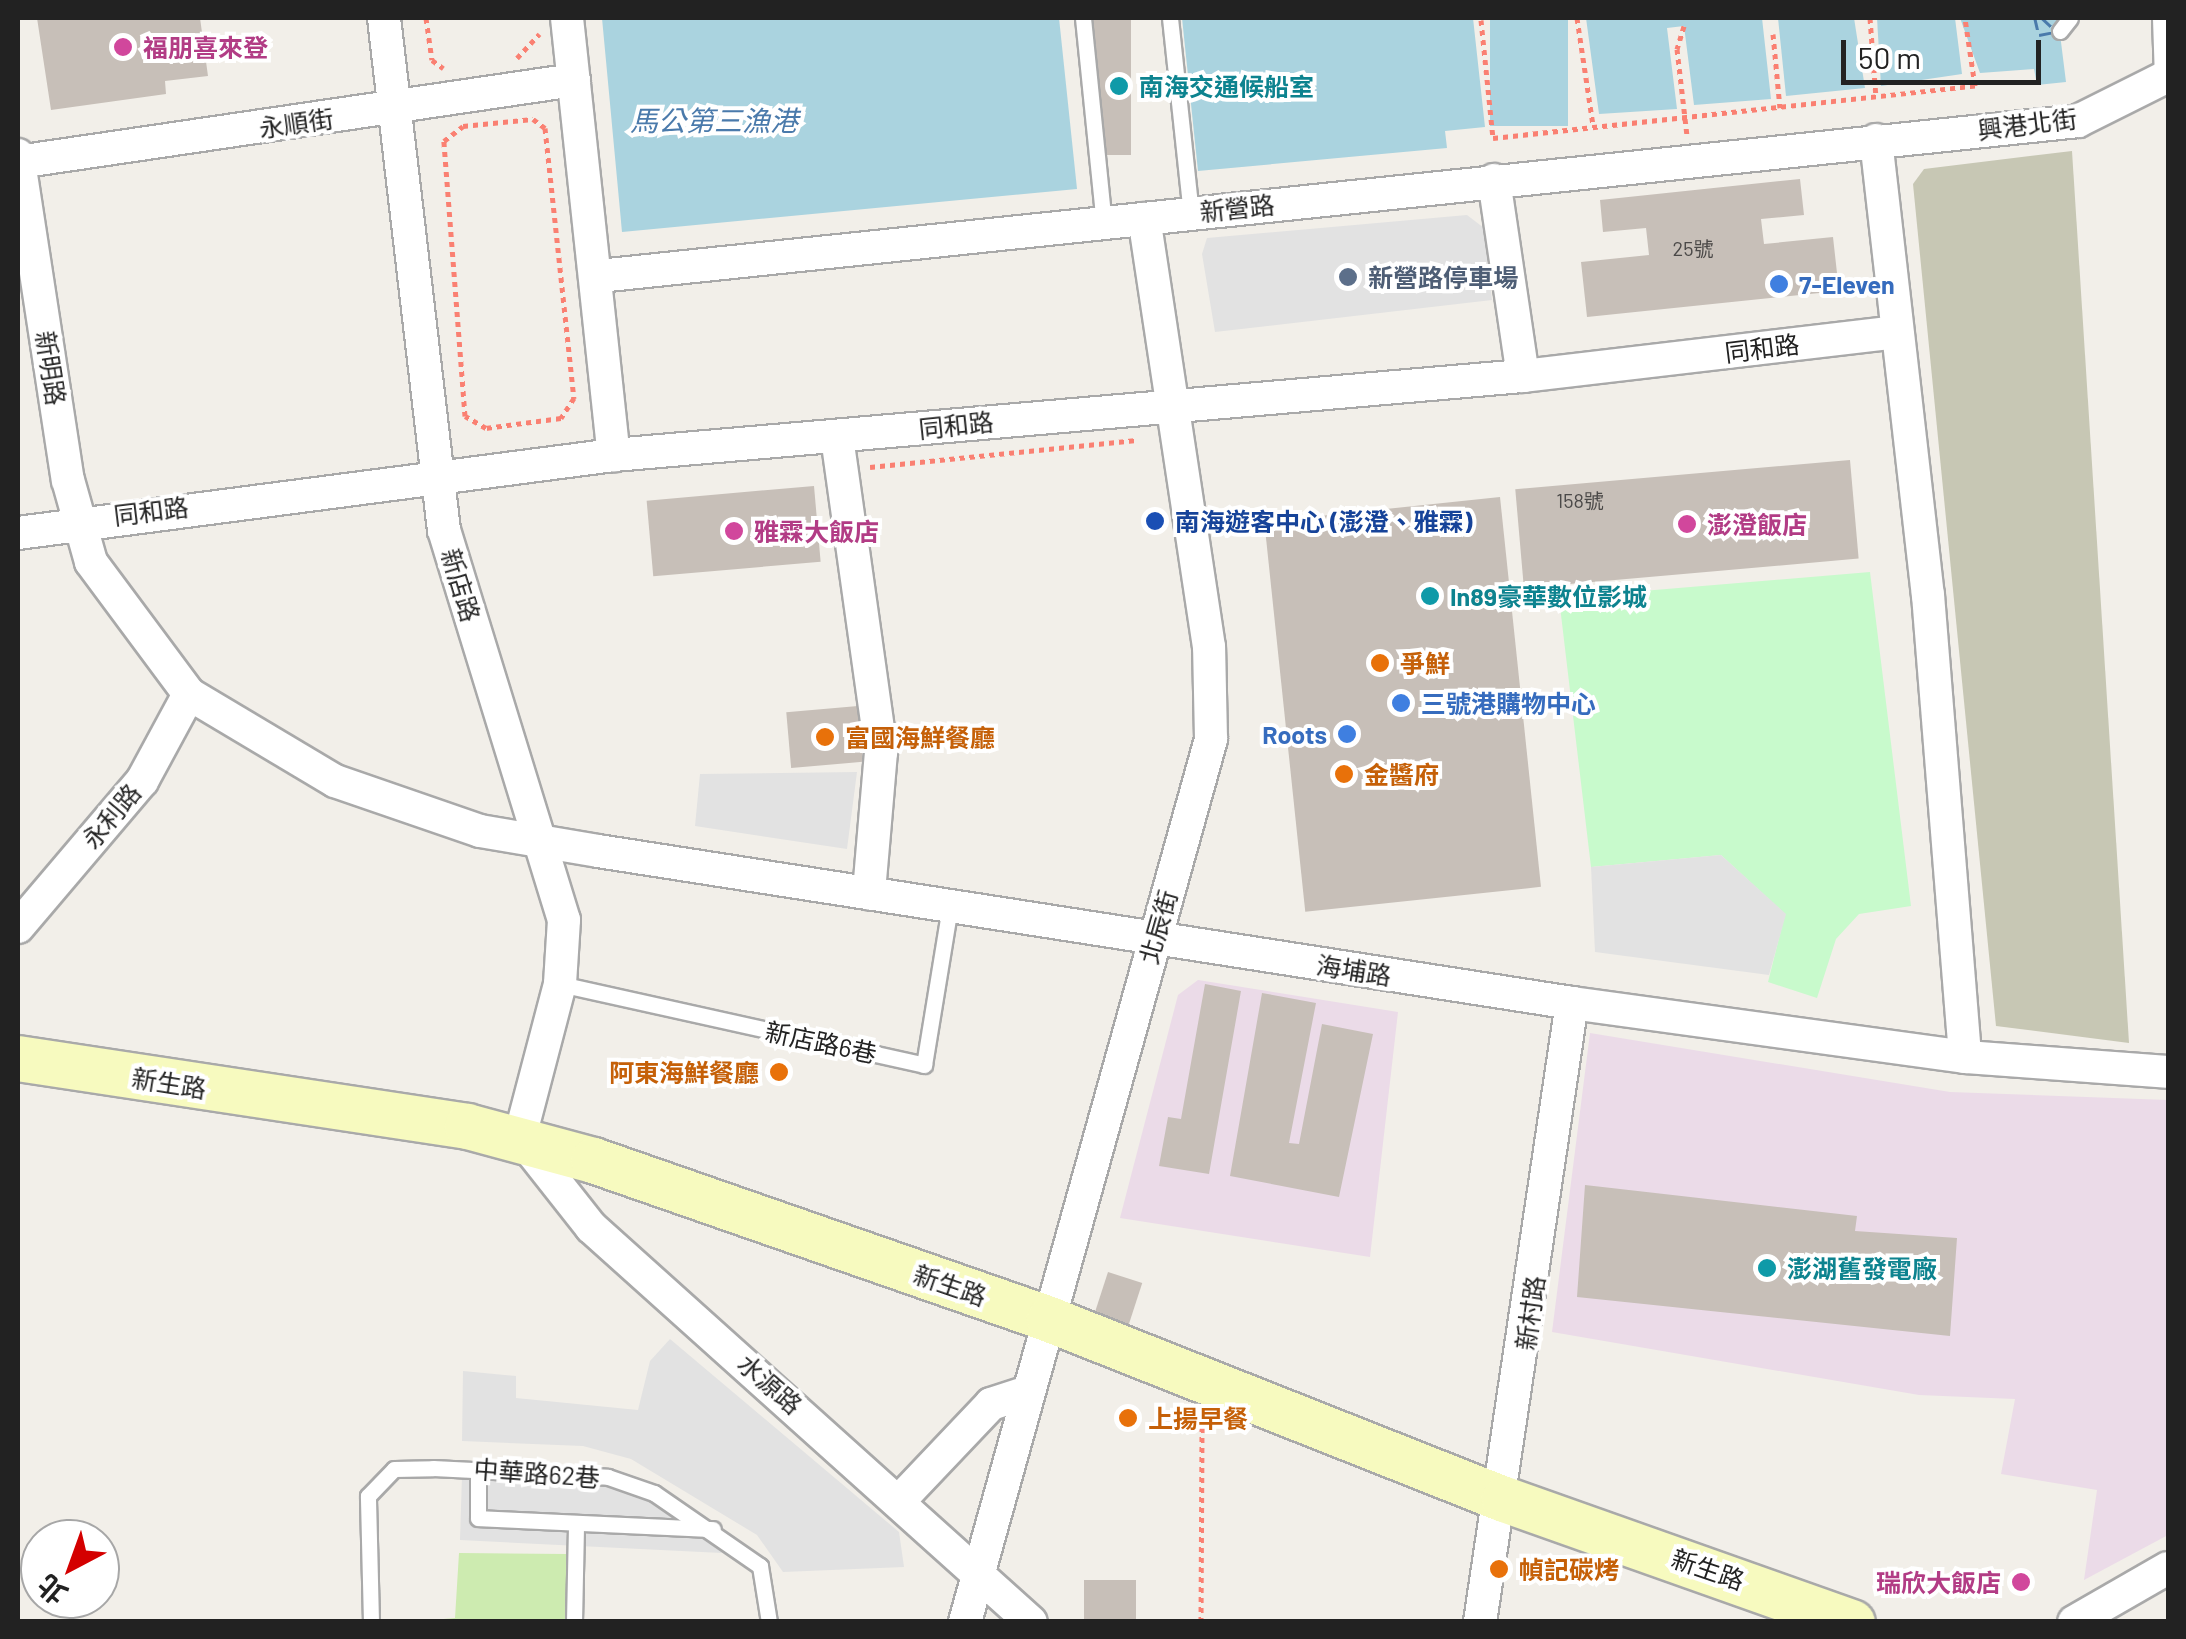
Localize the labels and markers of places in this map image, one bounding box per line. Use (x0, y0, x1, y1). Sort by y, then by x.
place label: 福朋喜來登 (143, 32, 268, 62)
marker: 福朋喜來登 (112, 36, 134, 58)
place label: 南海交通候船室 (1139, 71, 1314, 101)
marker: 南海交通候船室 (1108, 75, 1130, 97)
place label: 新營路停車場 (1368, 262, 1518, 292)
marker: 新營路停車場 (1337, 266, 1359, 288)
place label: 7-Eleven (1799, 269, 1895, 299)
marker: 7-Eleven (1768, 273, 1790, 295)
place label: 南海遊客中心 (澎澄、雅霖) (1175, 506, 1472, 536)
place label: 澎澄飯店 (1707, 509, 1807, 539)
marker: 南海遊客中心 (澎澄、雅霖) (1144, 510, 1166, 532)
marker: 澎澄飯店 (1676, 513, 1698, 535)
place label: 雅霖大飯店 (754, 516, 879, 546)
marker: 雅霖大飯店 (723, 520, 745, 542)
place label: In89豪華數位影城 (1450, 581, 1647, 611)
marker: In89豪華數位影城 (1419, 585, 1441, 607)
place label: 爭鮮 (1400, 648, 1450, 678)
marker: 爭鮮 (1369, 652, 1391, 674)
place label: 三號港購物中心 (1421, 688, 1596, 718)
marker: 三號港購物中心 (1390, 692, 1412, 714)
place label: Roots (1262, 719, 1327, 749)
place label: 富國海鮮餐廳 (845, 722, 995, 752)
marker: Roots (1336, 723, 1358, 745)
marker: 富國海鮮餐廳 (814, 726, 836, 748)
place label: 金醬府 (1364, 759, 1439, 789)
marker: 金醬府 (1333, 763, 1355, 785)
place label: 阿東海鮮餐廳 (609, 1057, 759, 1087)
marker: 阿東海鮮餐廳 (768, 1061, 790, 1083)
place label: 澎湖舊發電廠 (1787, 1253, 1937, 1283)
marker: 澎湖舊發電廠 (1756, 1257, 1778, 1279)
place label: 上揚早餐 (1148, 1403, 1248, 1433)
marker: 上揚早餐 (1117, 1407, 1139, 1429)
place label: 幀記碳烤 (1519, 1554, 1619, 1584)
marker: 幀記碳烤 (1488, 1558, 1510, 1580)
place label: 瑞欣大飯店 (1876, 1567, 2001, 1597)
marker: 瑞欣大飯店 (2010, 1571, 2032, 1593)

